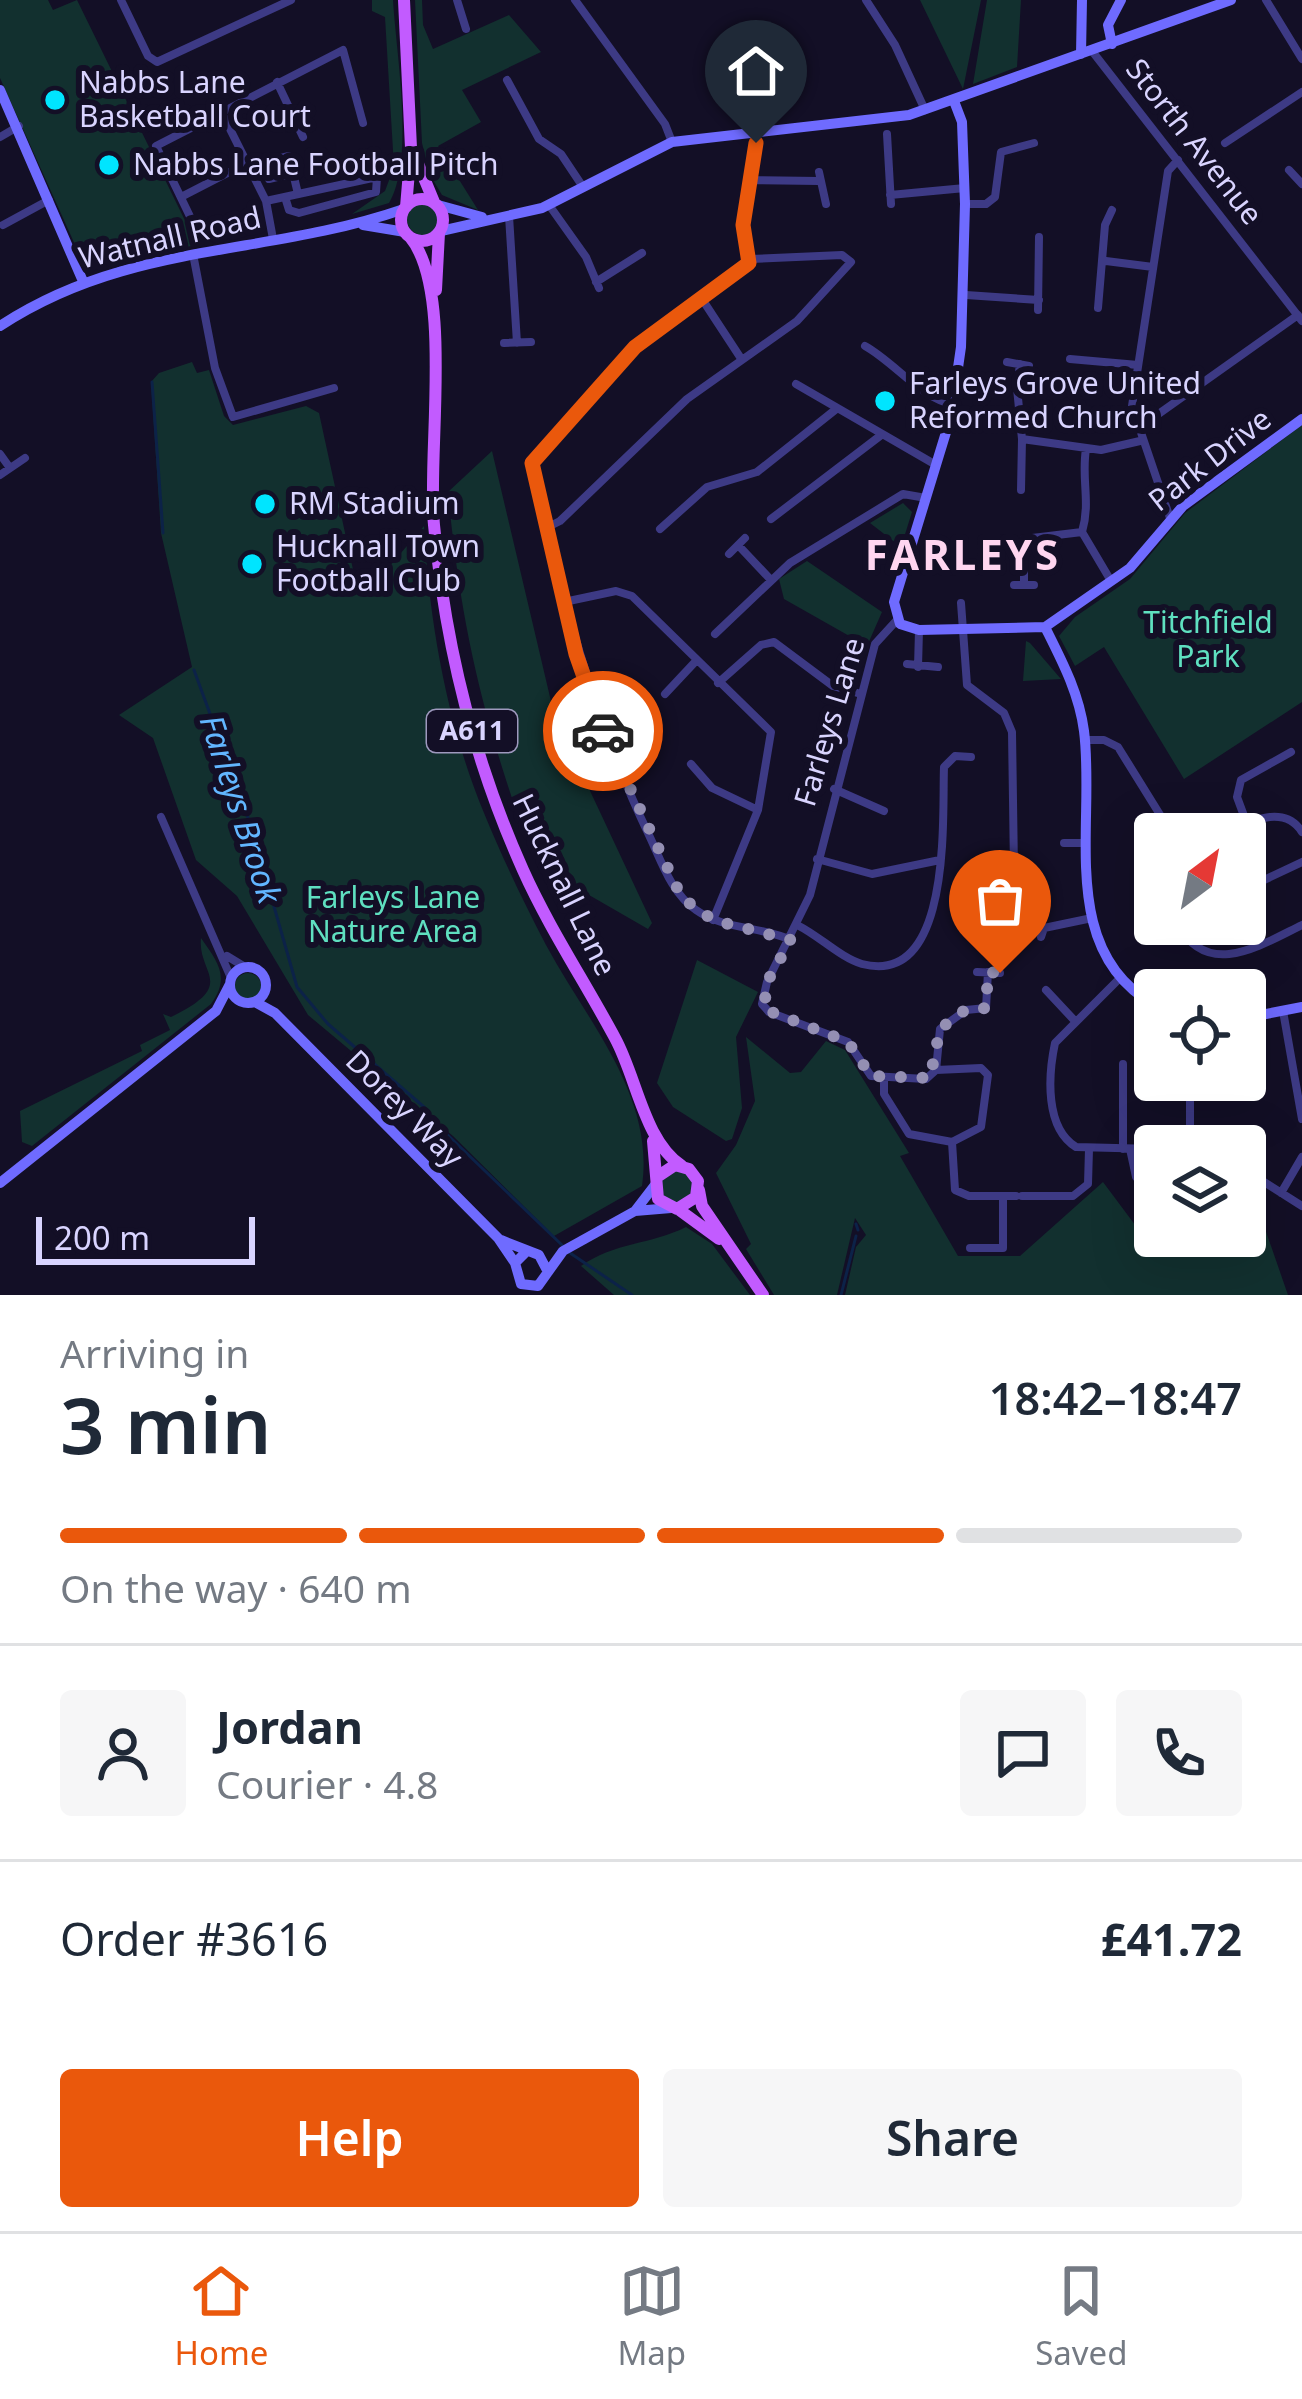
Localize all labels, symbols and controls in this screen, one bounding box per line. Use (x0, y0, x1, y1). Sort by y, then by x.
pin (705, 20, 807, 143)
icon: home (723, 38, 789, 104)
street label: Storth Avenue (1117, 50, 1273, 233)
place label: Nabbs Lane Basketball Court (79, 61, 311, 136)
marker: Nabbs Lane Basketball Court (42, 87, 68, 113)
place label: Nabbs Lane Football Pitch (133, 143, 498, 184)
marker: Nabbs Lane Football Pitch (96, 152, 122, 178)
street label: Watnall Road (75, 196, 265, 277)
place label: Farleys Grove United Reformed Church (909, 362, 1201, 437)
marker: Farleys Grove United Reformed Church (872, 388, 898, 414)
street label: Park Drive (1139, 398, 1279, 520)
place label: RM Stadium (289, 482, 460, 523)
marker: RM Stadium (252, 491, 278, 517)
place label: Hucknall Town Football Club (276, 525, 480, 600)
district label: FARLEYS (865, 525, 1061, 582)
marker: Hucknall Town Football Club (239, 551, 265, 577)
park label: Titchfield Park (1143, 601, 1273, 676)
street label: Farleys Lane (783, 632, 874, 811)
courier (543, 671, 663, 791)
icon: car (570, 698, 636, 764)
water label: Farleys Brook (190, 709, 294, 911)
road number: A611 (427, 710, 517, 752)
street label: Hucknall Lane (504, 786, 627, 982)
north arrow (1134, 813, 1266, 945)
map controls (1134, 813, 1266, 1257)
pin (949, 850, 1051, 973)
icon: bag (967, 868, 1033, 934)
park label: Farleys Lane Nature Area (306, 876, 480, 951)
button: locate (1134, 969, 1266, 1101)
street label: Dorey Way (337, 1040, 473, 1176)
button: layers (1134, 1125, 1266, 1257)
scale bar (36, 1211, 255, 1264)
text: 200 m (54, 1215, 150, 1260)
text: Arriving in (60, 1326, 249, 1379)
text: 18:42–18:47 (989, 1367, 1242, 1428)
text: 3 min (60, 1371, 272, 1477)
text: On the way · 640 m (60, 1561, 412, 1614)
button: person (60, 1690, 186, 1816)
button: chat (960, 1690, 1086, 1816)
button: phone (1116, 1690, 1242, 1816)
text: Jordan (216, 1696, 363, 1757)
text: Courier · 4.8 (216, 1757, 438, 1810)
text: Order #3616 (60, 1908, 328, 1969)
text: £41.72 (1101, 1908, 1242, 1969)
button: Help (60, 2069, 639, 2207)
button: Share (663, 2069, 1242, 2207)
tab: Home (175, 2258, 268, 2375)
tab: Map (617, 2258, 686, 2375)
tab: Saved (1035, 2258, 1127, 2375)

